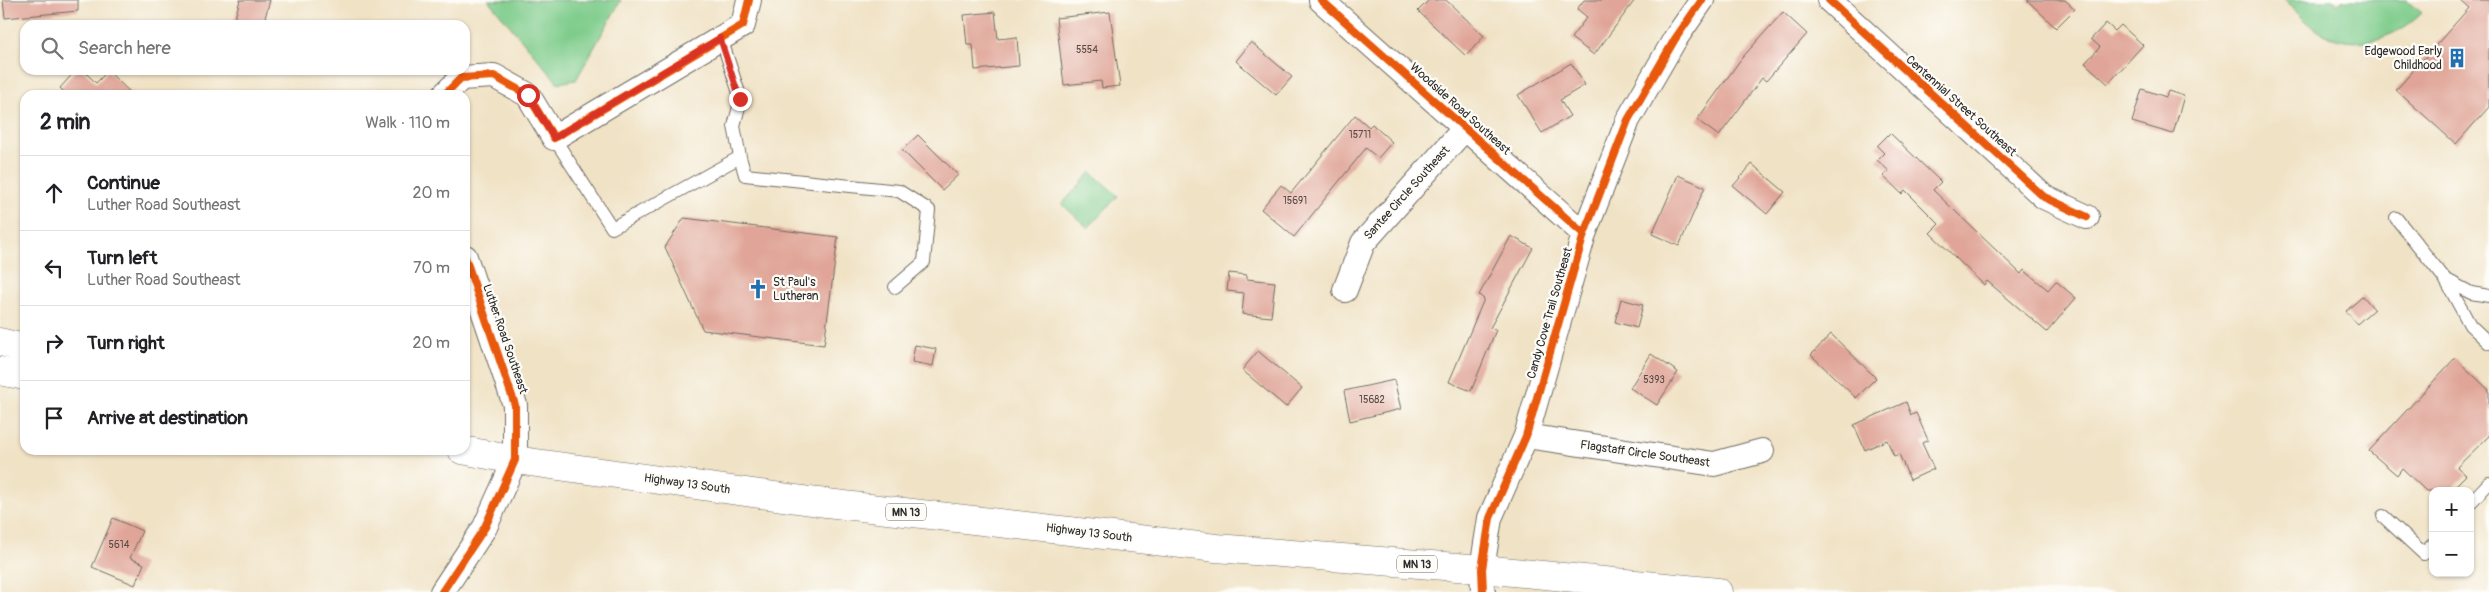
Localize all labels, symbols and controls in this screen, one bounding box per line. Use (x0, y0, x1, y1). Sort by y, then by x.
search box (20, 20, 470, 75)
icon: search (38, 34, 66, 62)
text: Search here (78, 36, 171, 60)
house number: 5554 (1076, 44, 1098, 56)
place label: Edgewood Early Childhood (2364, 44, 2442, 73)
building icon: Edgewood Early Childhood (2446, 47, 2468, 69)
street label: Centennial Street Southeast (1903, 52, 2020, 160)
street label: Woodside Road Southeast (1407, 60, 1513, 158)
route start (517, 84, 540, 107)
route end (729, 88, 752, 111)
text: 2 min (40, 109, 90, 136)
text: Walk · 110 m (365, 113, 450, 133)
house number: 15711 (1349, 129, 1371, 141)
street label: Santee Circle Southeast (1361, 143, 1453, 243)
text: Continue (87, 171, 160, 195)
icon: ahead (40, 179, 68, 207)
text: 20 m (412, 183, 450, 203)
text: Luther Road Southeast (87, 195, 241, 215)
house number: 15691 (1283, 195, 1307, 207)
street label: Candy Cove Trail Southeast (1524, 245, 1576, 381)
text: Turn left (87, 246, 157, 270)
icon: left (40, 254, 68, 282)
text: 70 m (413, 258, 450, 278)
text: Luther Road Southeast (87, 270, 241, 290)
place label: St Paul's Lutheran (773, 275, 819, 304)
church icon: St Paul's Lutheran (747, 278, 769, 300)
street label: Luther Road Southeast (479, 282, 531, 396)
icon: right (40, 329, 68, 357)
text: Turn right (87, 331, 165, 355)
text: 20 m (412, 333, 450, 353)
house number: 5393 (1643, 374, 1665, 386)
house number: 15682 (1359, 394, 1385, 406)
icon: arrive (40, 404, 68, 432)
text: Arrive at destination (87, 406, 248, 430)
street label: Flagstaff Circle Southeast (1579, 437, 1711, 471)
street label: Highway 13 South (643, 471, 731, 498)
map controls (2429, 487, 2474, 577)
button: + (2429, 487, 2474, 532)
road number: MN 13 (886, 504, 926, 520)
street label: Highway 13 South (1045, 520, 1133, 546)
button: − (2429, 532, 2474, 577)
house number: 5614 (109, 539, 130, 551)
road number: MN 13 (1397, 556, 1437, 572)

